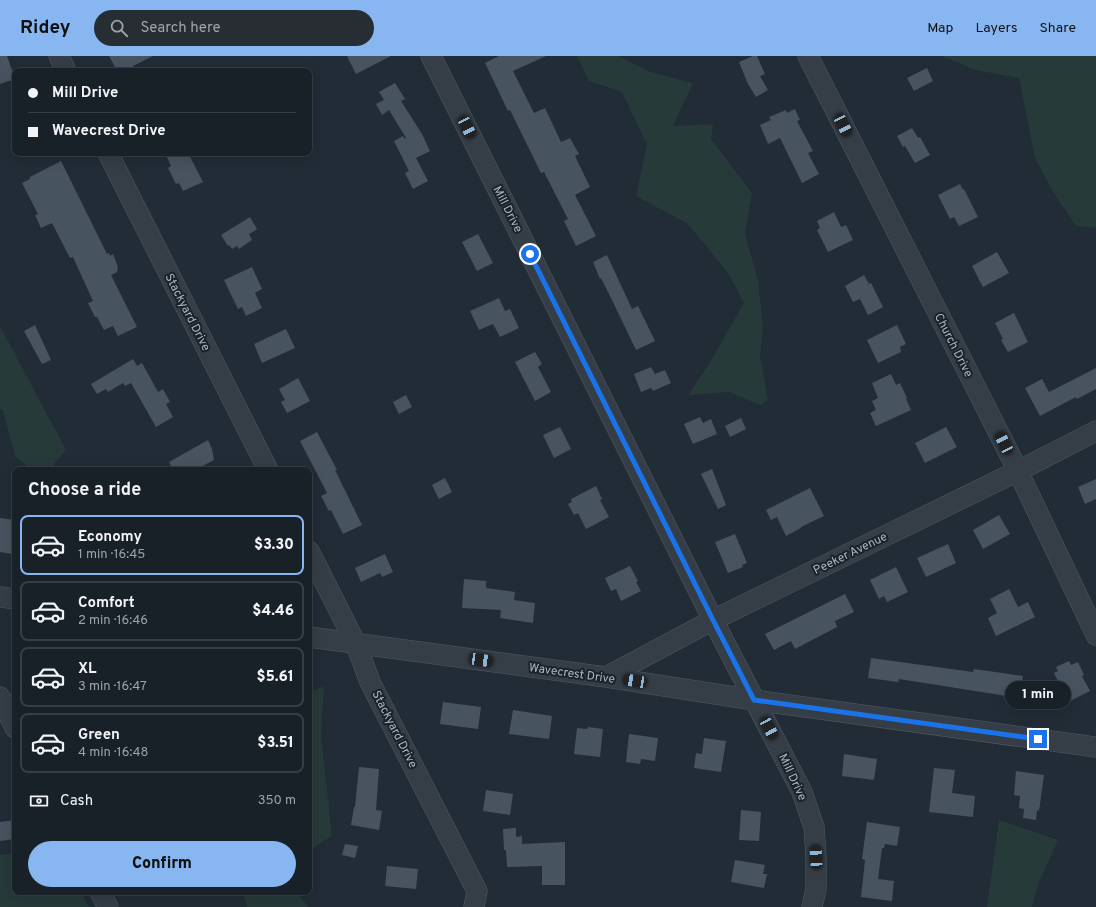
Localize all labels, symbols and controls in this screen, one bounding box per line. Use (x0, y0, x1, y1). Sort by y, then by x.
search box (94, 10, 374, 46)
text: Ridey (20, 16, 70, 40)
icon: search (108, 17, 130, 39)
text: Search here (140, 19, 221, 38)
text: Map (927, 20, 953, 37)
text: Layers (975, 20, 1017, 37)
text: Share (1039, 20, 1076, 37)
text: Mill Drive (52, 84, 118, 103)
car (832, 112, 854, 138)
car (456, 114, 478, 140)
text: Wavecrest Drive (52, 122, 166, 141)
street label: Mill Drive (489, 183, 526, 235)
route start (521, 245, 539, 263)
street label: Stackyard Drive (161, 271, 214, 354)
street label: Church Drive (930, 311, 976, 380)
car (993, 430, 1015, 456)
text: Choose a ride (28, 479, 141, 502)
icon: car (30, 527, 66, 563)
text: Economy (78, 528, 142, 547)
street label: Peeker Avenue (811, 529, 890, 579)
text: $3.30 (254, 536, 294, 555)
text: 1 min · 16:45 (78, 547, 145, 563)
icon: car (30, 593, 66, 629)
text: Comfort (78, 594, 135, 613)
text: $4.46 (252, 602, 294, 621)
text: 2 min · 16:46 (78, 613, 148, 629)
car (468, 652, 494, 668)
icon: car (30, 659, 66, 695)
text: XL (78, 660, 96, 679)
street label: Wavecrest Drive (528, 660, 616, 688)
text: $5.61 (257, 668, 294, 687)
car (622, 673, 648, 689)
text: 3 min · 16:47 (78, 679, 147, 695)
callout: 1 min (1005, 681, 1071, 709)
text: 1 min (1022, 687, 1054, 703)
street label: Stackyard Drive (368, 688, 421, 771)
car (758, 715, 780, 741)
icon: car (30, 725, 66, 761)
text: Green (78, 726, 120, 745)
route end (1029, 730, 1047, 748)
text: $3.51 (257, 734, 294, 753)
text: 4 min · 16:48 (78, 745, 148, 761)
street label: Mill Drive (774, 751, 810, 804)
icon: cash (28, 790, 50, 812)
text: Cash (60, 792, 93, 811)
text: 350 m (258, 793, 296, 809)
button: Confirm (28, 841, 296, 887)
car (809, 845, 823, 869)

